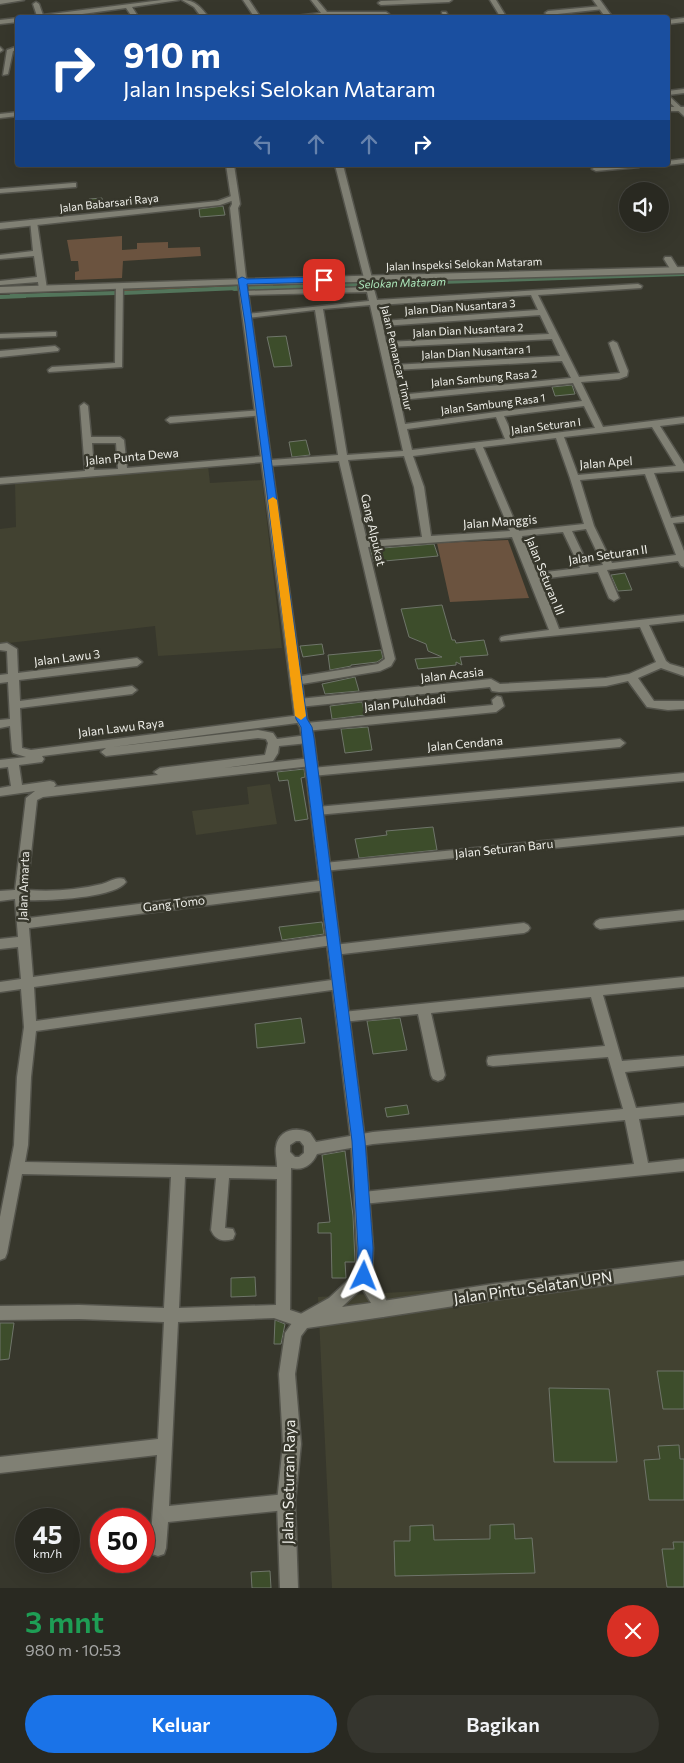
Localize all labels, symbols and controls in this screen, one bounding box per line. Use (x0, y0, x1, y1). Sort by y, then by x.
text: 910 m (123, 32, 221, 75)
icon: right (40, 35, 105, 100)
text: Jalan Inspeksi Selokan Mataram (123, 75, 436, 102)
icon: left (249, 130, 277, 158)
icon: ahead (302, 130, 330, 158)
icon: ahead (355, 130, 383, 158)
icon: right (408, 130, 436, 158)
map controls (619, 182, 669, 232)
button: sound (619, 182, 669, 232)
street label: Jalan Babarsari Raya (59, 191, 159, 215)
street label: Jalan Inspeksi Selokan Mataram (386, 254, 542, 274)
pin (303, 259, 345, 301)
icon: arrive (310, 266, 338, 294)
water label: Selokan Mataram (358, 274, 446, 291)
street label: Jalan Dian Nusantara 3 (404, 296, 516, 318)
street label: Jalan Pemancar Timur (378, 304, 416, 413)
street label: Jalan Dian Nusantara 2 (412, 320, 524, 340)
street label: Jalan Dian Nusantara 1 (421, 342, 531, 362)
street label: Jalan Sambung Rasa 2 (430, 366, 538, 390)
street label: Jalan Sambung Rasa 1 (440, 391, 546, 417)
street label: Jalan Seturan I (510, 415, 582, 437)
street label: Jalan Punta Dewa (85, 445, 179, 468)
street label: Jalan Apel (579, 453, 633, 472)
street label: Gang Alpukat (359, 492, 389, 567)
street label: Jalan Manggis (462, 511, 538, 532)
street label: Jalan Seturan III (523, 534, 568, 617)
street label: Jalan Seturan II (567, 542, 649, 567)
street label: Jalan Lawu 3 (33, 646, 101, 669)
street label: Jalan Acasia (420, 664, 484, 685)
street label: Jalan Puluhdadi (363, 691, 447, 714)
street label: Jalan Lawu Raya (77, 715, 165, 740)
street label: Jalan Cendana (426, 733, 503, 754)
street label: Jalan Seturan Baru (454, 836, 554, 861)
street label: Jalan Amarta (15, 851, 32, 921)
street label: Gang Tomo (142, 892, 206, 914)
position arrow (337, 1249, 389, 1301)
street label: Jalan Pintu Selatan UPN (452, 1267, 613, 1307)
street label: Jalan Seturan Raya (278, 1419, 298, 1545)
speed limit sign: 50 (90, 1508, 155, 1573)
text: 45 (33, 1519, 62, 1549)
text: km/h (33, 1546, 62, 1560)
text: 3 mnt (25, 1602, 104, 1639)
button: close (607, 1605, 659, 1657)
text: 980 m · 10:53 (25, 1640, 121, 1659)
button: Keluar (25, 1695, 337, 1753)
button: Bagikan (347, 1695, 659, 1753)

